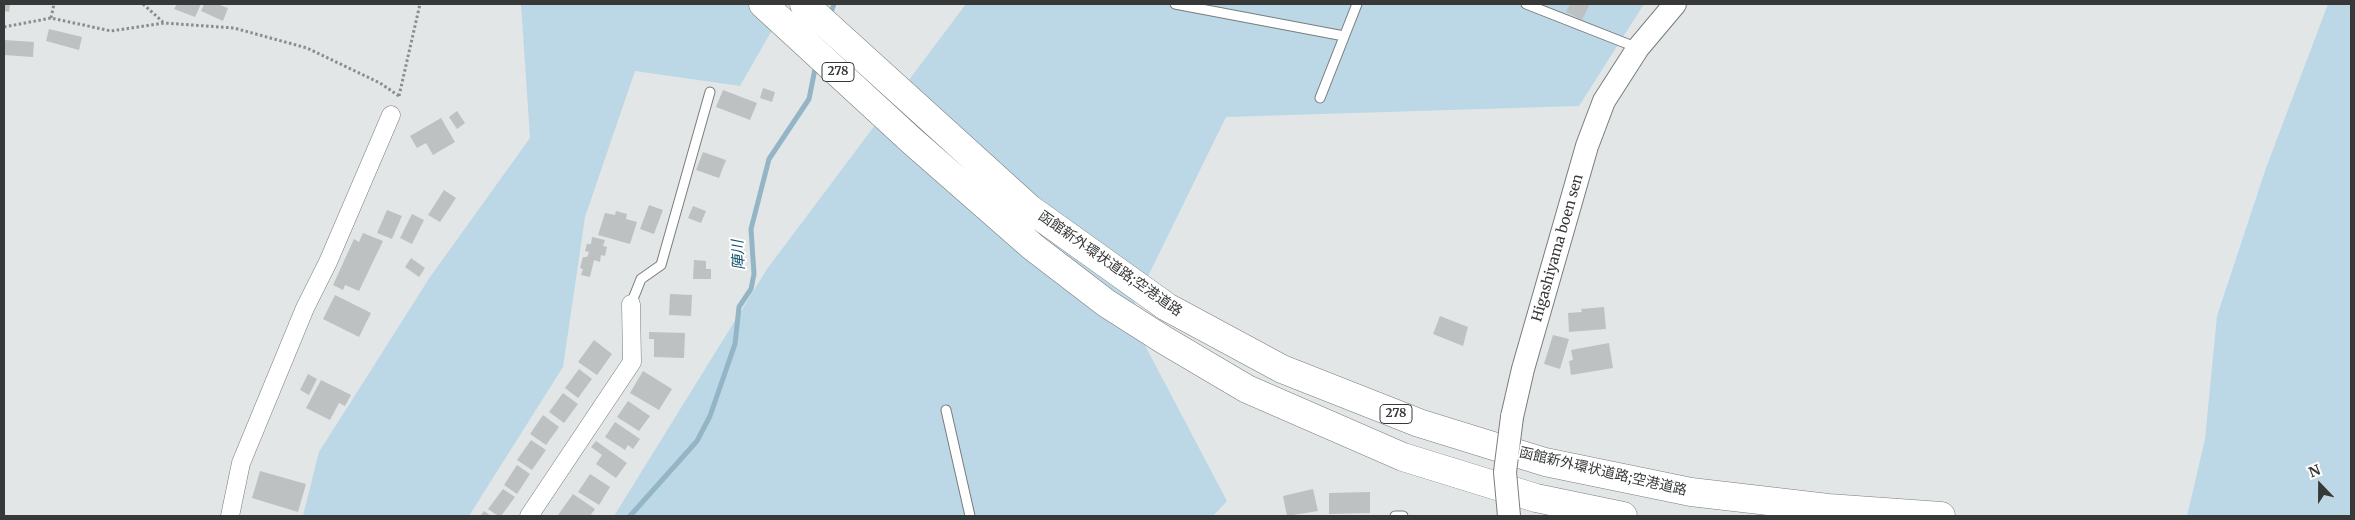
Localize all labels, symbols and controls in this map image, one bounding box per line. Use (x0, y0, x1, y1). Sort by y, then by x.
road number: 278 (822, 62, 854, 82)
street label: Higashiyama boen sen (1529, 172, 1587, 324)
street label: 函館新外環状道路;空港道路 (1035, 208, 1185, 320)
water label: 陣川 (729, 240, 749, 270)
road number: 278 (1380, 404, 1412, 424)
street label: 函館新外環状道路;空港道路 (1518, 445, 1688, 499)
north arrow (2295, 460, 2345, 510)
text: N (2306, 461, 2323, 482)

